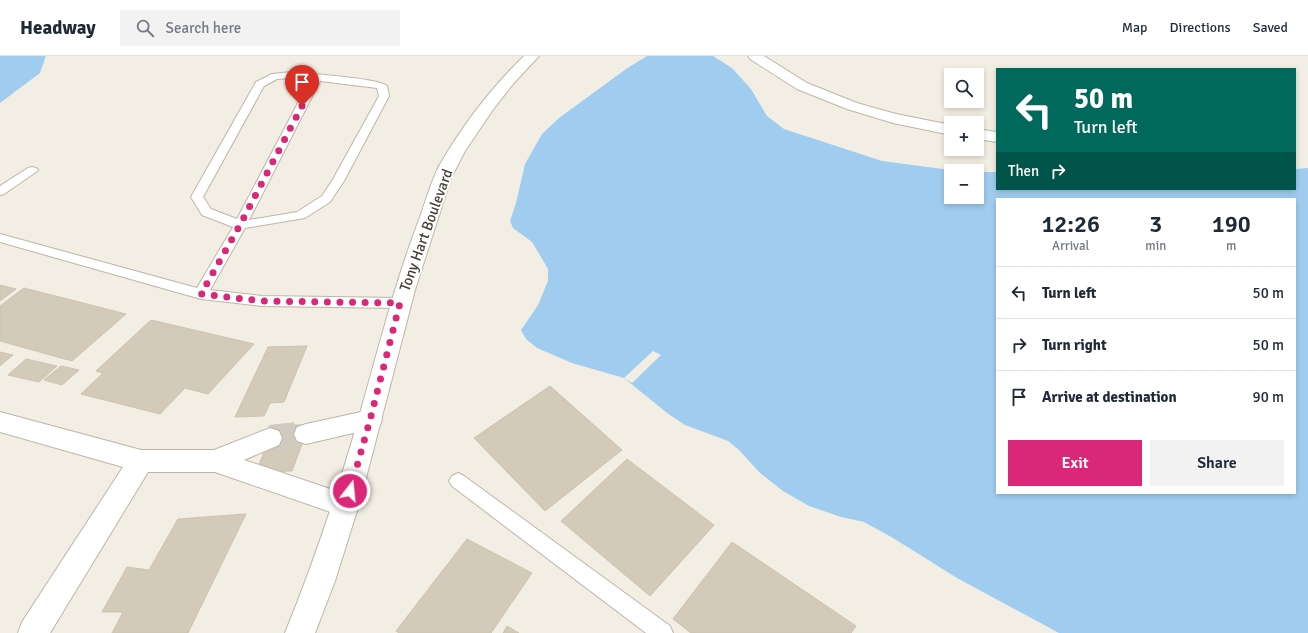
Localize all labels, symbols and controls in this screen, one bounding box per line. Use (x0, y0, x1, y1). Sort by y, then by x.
search box (120, 10, 400, 46)
text: Headway (20, 16, 96, 40)
icon: search (134, 17, 156, 39)
text: Search here (166, 19, 241, 37)
text: Map (1122, 19, 1148, 36)
text: Directions (1170, 19, 1231, 36)
text: Saved (1253, 19, 1288, 36)
pin (285, 65, 319, 106)
map controls (944, 68, 984, 204)
button: search (944, 68, 984, 108)
icon: arrive (291, 71, 313, 93)
text: 50 m (1074, 82, 1133, 116)
icon: left (1008, 84, 1060, 136)
button: + (944, 116, 984, 156)
text: Turn left (1074, 116, 1137, 138)
icon: right (1047, 160, 1069, 182)
text: Then (1008, 162, 1039, 180)
button: − (944, 164, 984, 204)
street label: Tony Hart Boulevard (396, 166, 456, 294)
text: 12:26 (1041, 209, 1100, 239)
text: 3 (1149, 209, 1162, 239)
text: 190 (1212, 209, 1251, 239)
text: Arrival (1052, 238, 1089, 254)
text: min (1145, 238, 1166, 254)
text: m (1226, 238, 1236, 254)
icon: left (1008, 282, 1030, 304)
text: Turn left (1042, 284, 1096, 302)
text: 50 m (1253, 284, 1284, 302)
icon: right (1008, 334, 1030, 356)
text: Turn right (1042, 336, 1107, 354)
text: 50 m (1253, 336, 1284, 354)
icon: arrive (1008, 386, 1030, 408)
text: Arrive at destination (1042, 388, 1177, 406)
text: 90 m (1253, 388, 1284, 406)
button: Exit (1008, 440, 1142, 486)
button: Share (1150, 440, 1284, 486)
position arrow (329, 470, 371, 512)

